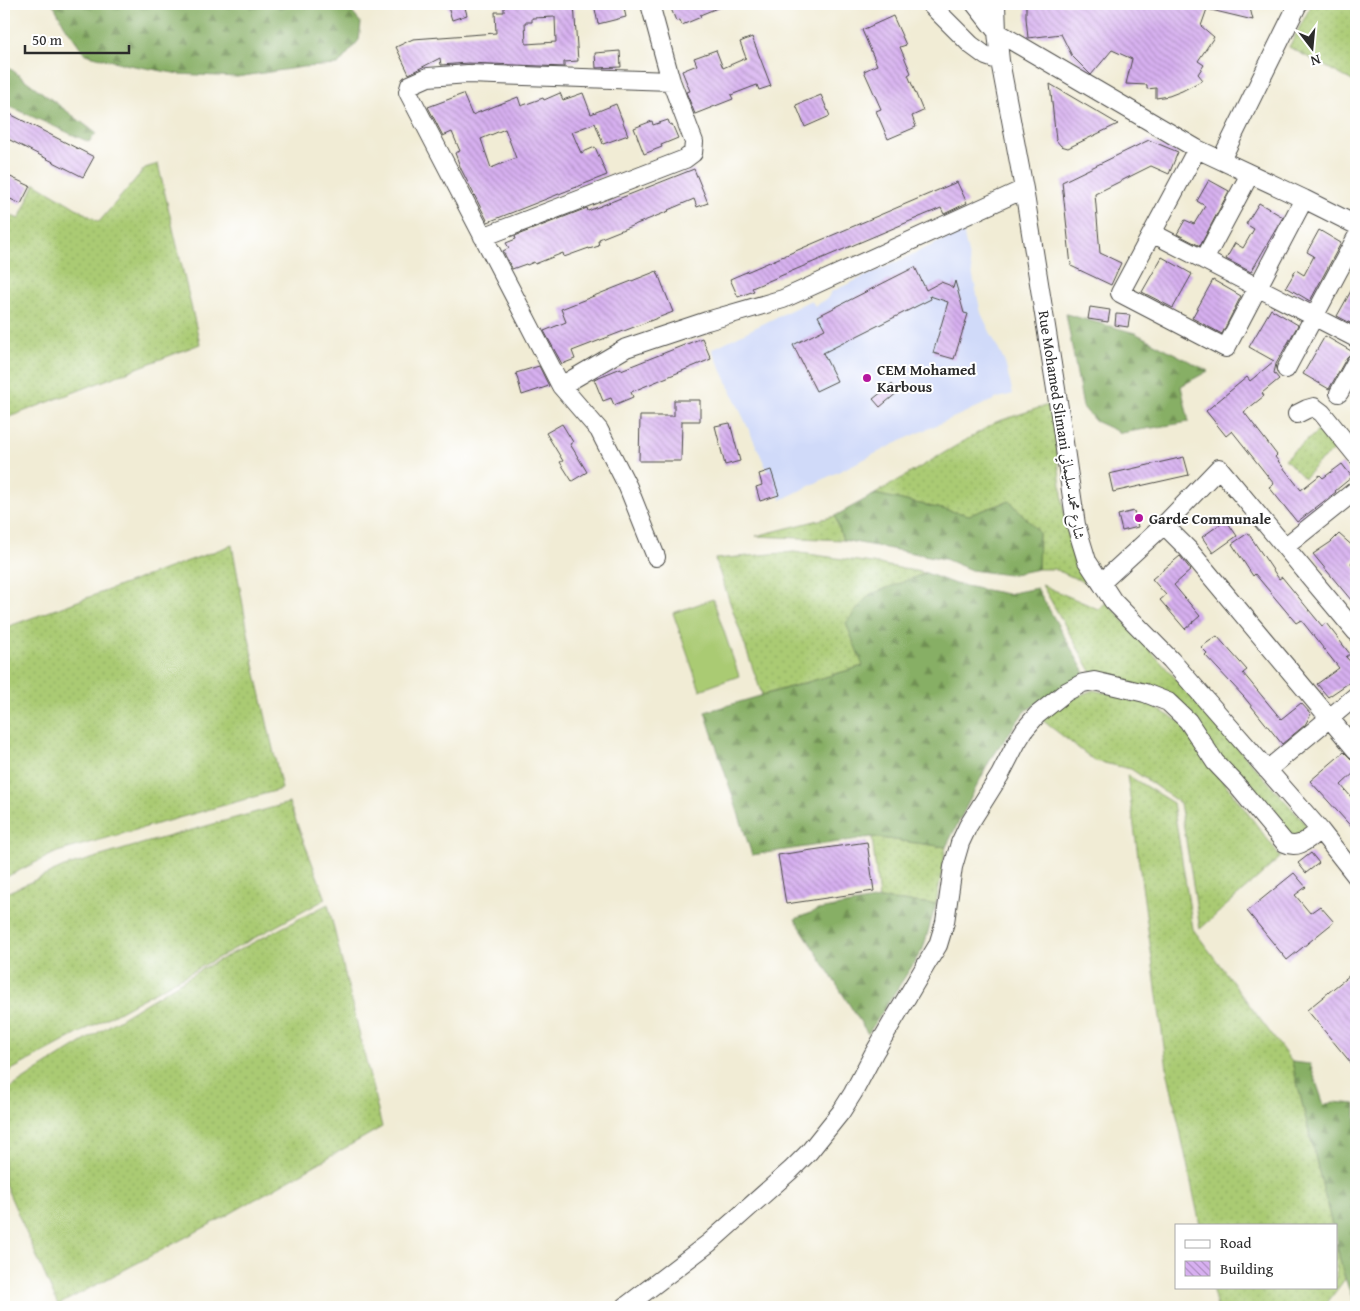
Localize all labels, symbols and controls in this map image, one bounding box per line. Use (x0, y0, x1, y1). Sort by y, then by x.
scale bar (25, 22, 129, 54)
north arrow (1288, 22, 1338, 72)
text: 50 m (32, 29, 63, 50)
text: N (1308, 50, 1323, 72)
street label: Rue Mohamed Slimani شارع محمد سليماني (1031, 309, 1090, 541)
place label: CEM Mohamed Karbous (877, 359, 976, 397)
marker: CEM Mohamed Karbous (861, 372, 873, 384)
place label: Garde Communale (1149, 508, 1271, 529)
marker: Garde Communale (1133, 512, 1145, 524)
legend (1175, 1224, 1338, 1288)
text: Road (1220, 1232, 1251, 1253)
text: Building (1220, 1258, 1274, 1279)

